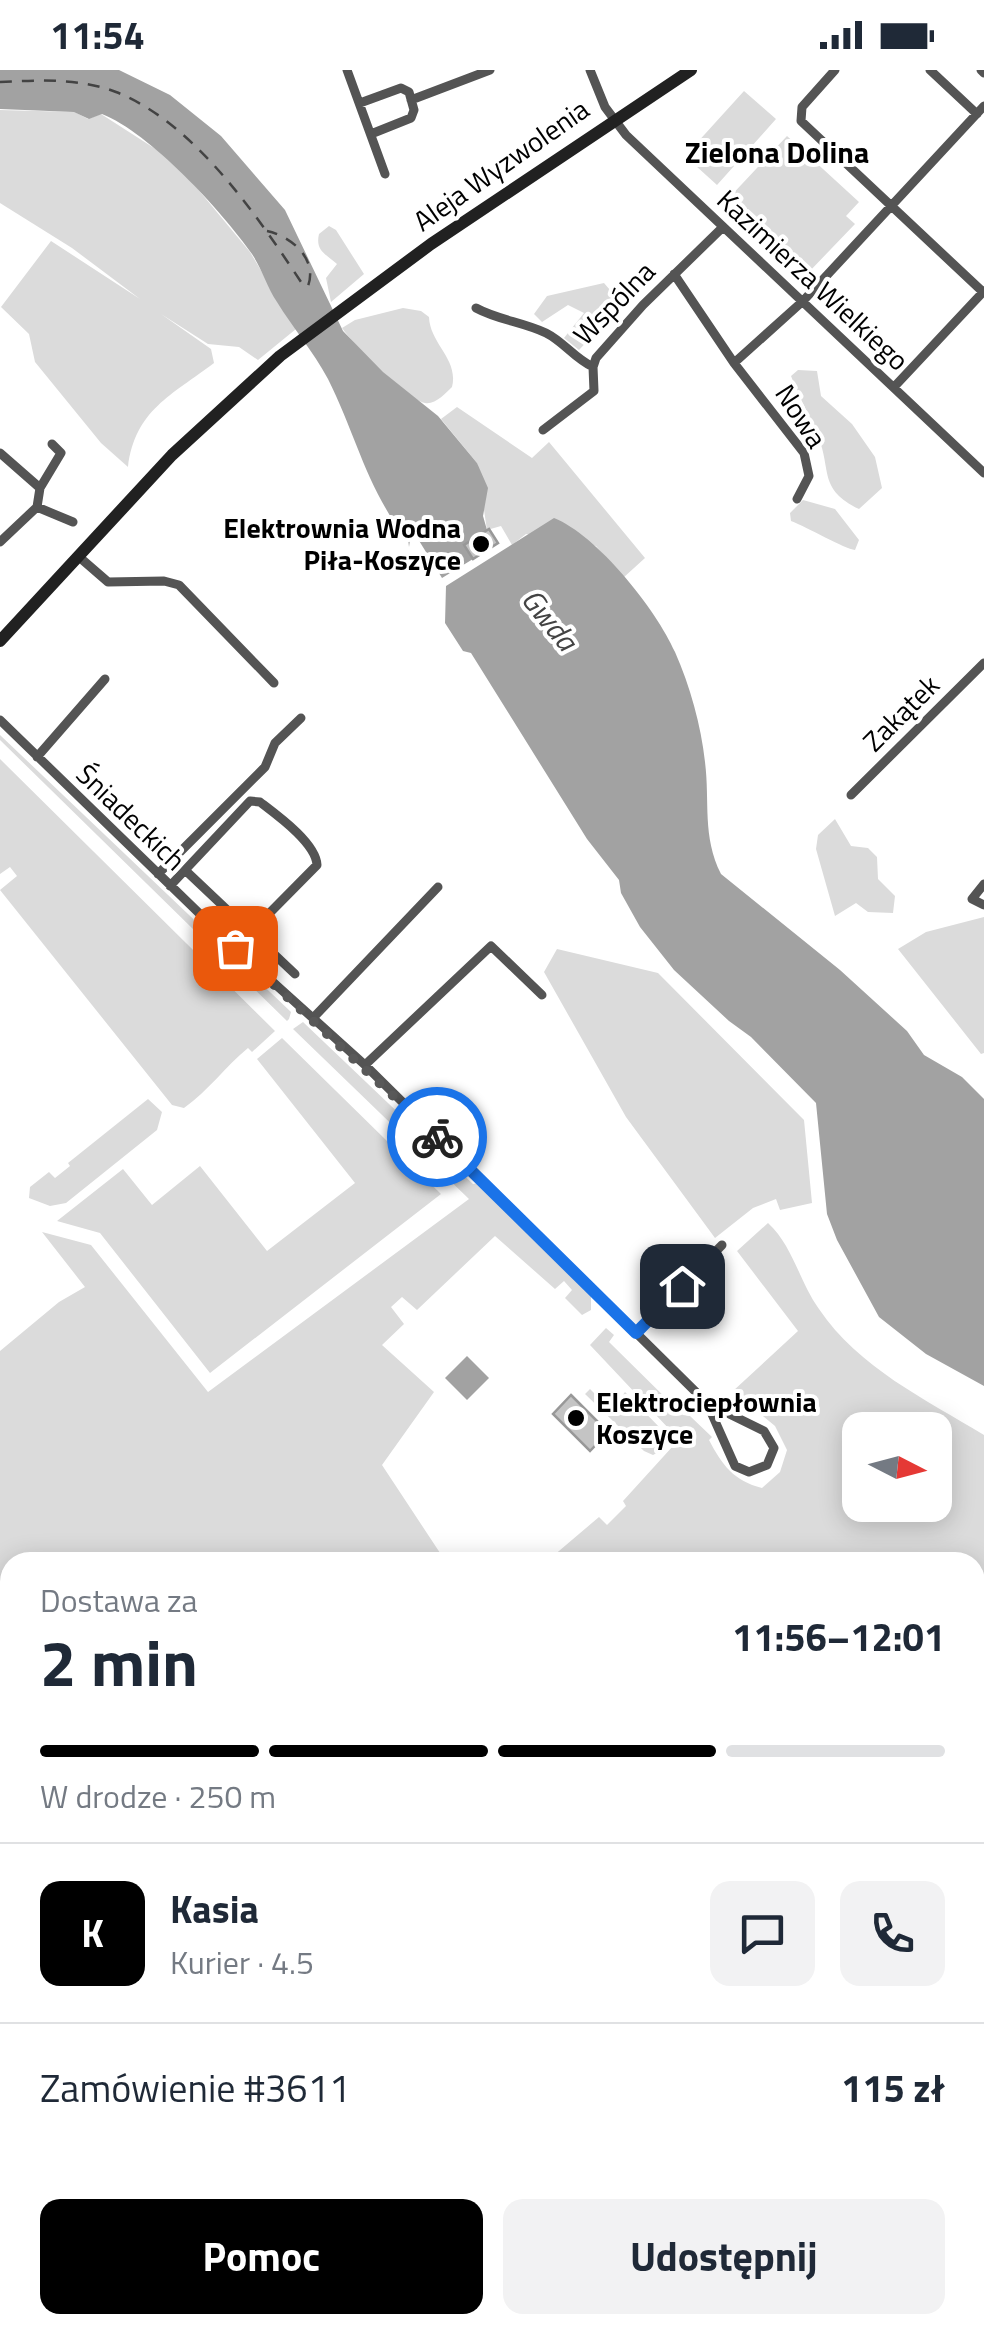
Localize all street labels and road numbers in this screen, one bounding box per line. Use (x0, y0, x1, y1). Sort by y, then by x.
street label: Aleja Wyzwolenia (404, 88, 598, 241)
street label: Kazimierza Wielkiego (707, 179, 919, 380)
street label: Wspólna (563, 251, 665, 354)
street label: Nowa (765, 375, 838, 456)
street label: Zakątek (852, 664, 949, 761)
street label: Śniadeckich (67, 753, 196, 880)

